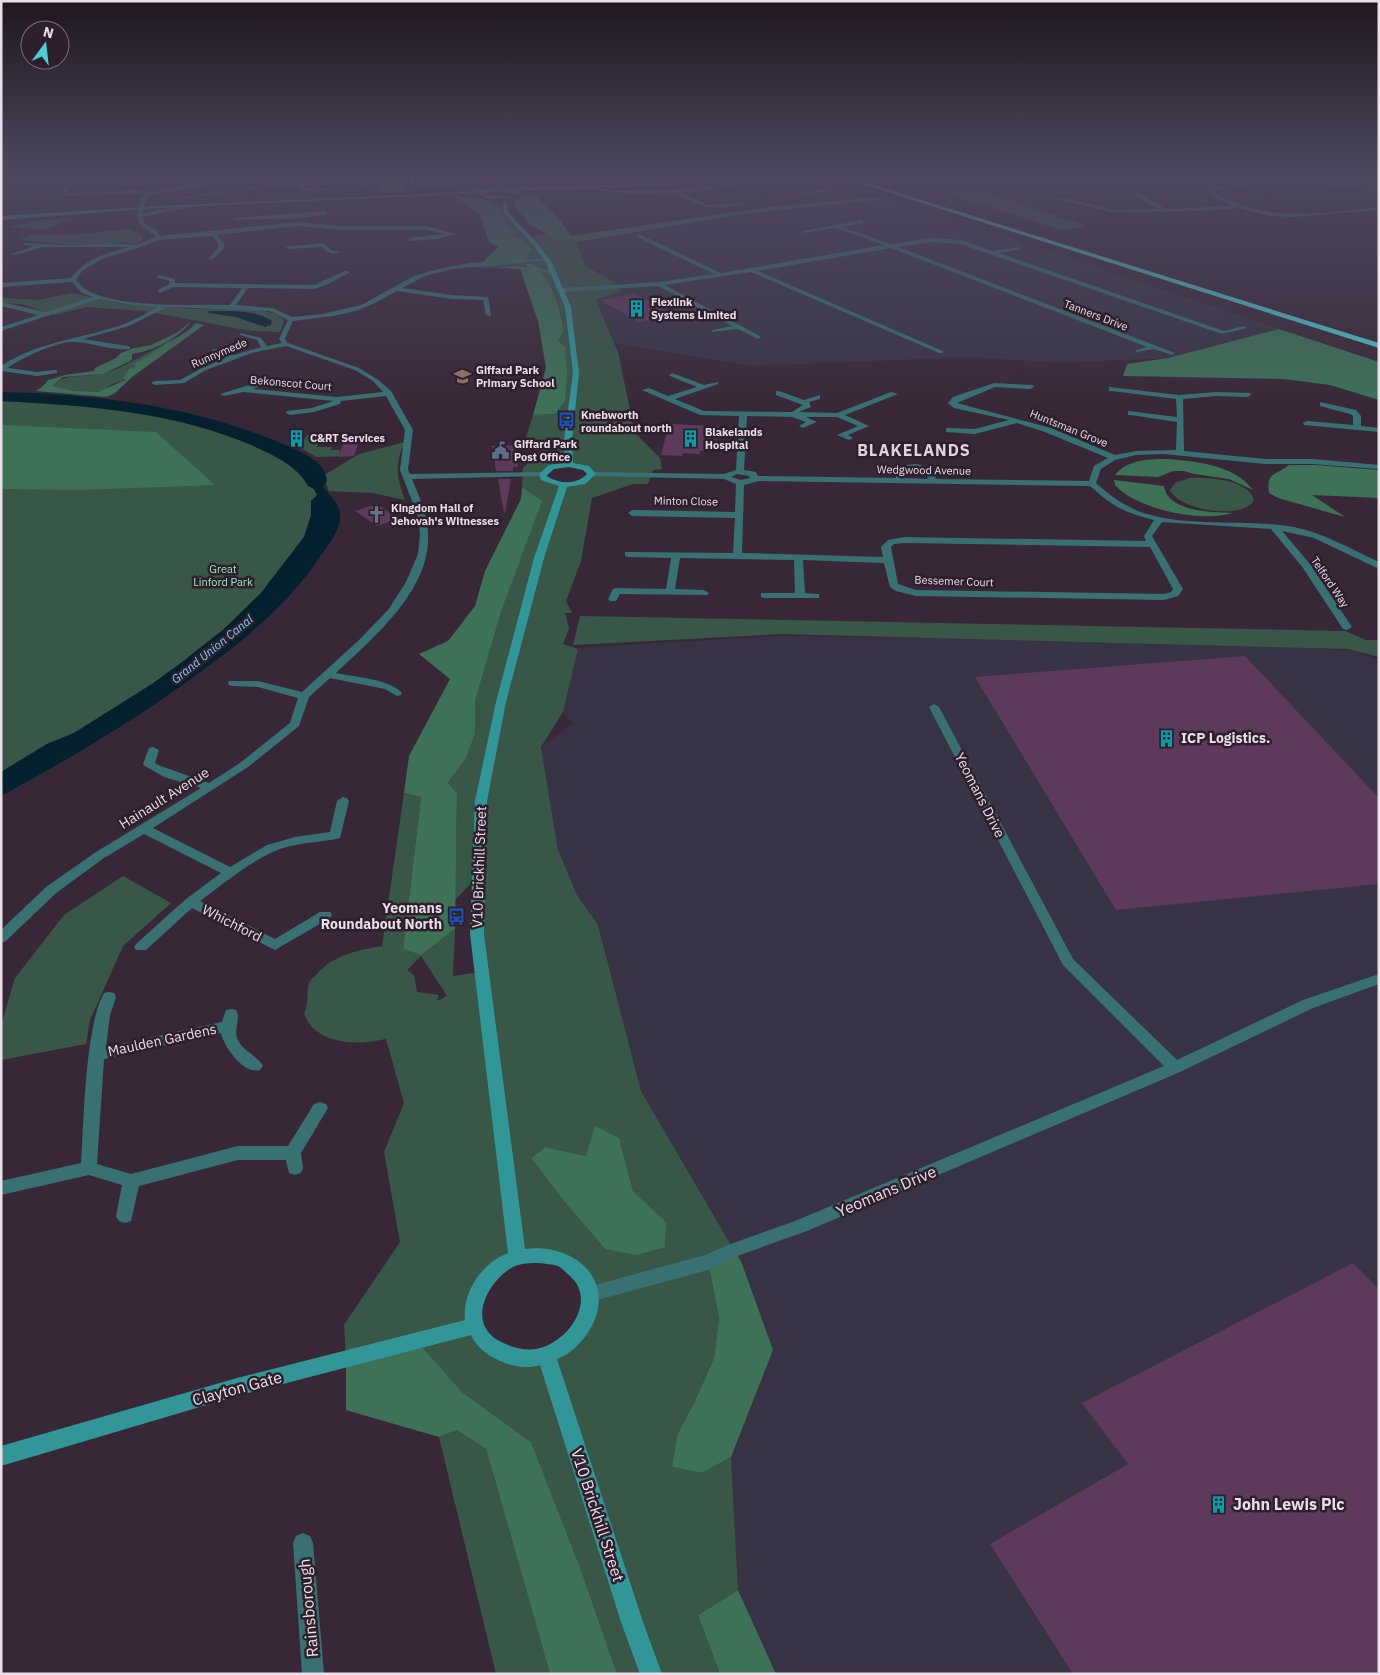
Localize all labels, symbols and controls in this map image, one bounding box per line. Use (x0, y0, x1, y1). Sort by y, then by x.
north arrow (20, 20, 70, 70)
text: N (41, 22, 56, 42)
place label: Flexlink Systems Limited (651, 295, 736, 322)
street label: Tanners Drive (1062, 296, 1130, 334)
building icon: Flexlink Systems Limited (627, 298, 647, 318)
street label: Runnymede (189, 335, 249, 371)
place label: Giffard Park Primary School (476, 363, 555, 390)
school or university icon: Giffard Park Primary School (452, 366, 472, 386)
street label: Bekonscot Court (250, 372, 333, 394)
street label: Huntsman Grove (1028, 406, 1110, 450)
place label: Knebworth roundabout north (581, 408, 672, 435)
bus stop icon: Knebworth roundabout north (557, 411, 577, 431)
place label: Blakelands Hospital (705, 425, 763, 452)
building icon: C&RT Services (286, 428, 306, 448)
building icon: Blakelands Hospital (681, 428, 701, 448)
place label: C&RT Services (310, 431, 386, 445)
place label: Giffard Park Post Office (514, 437, 578, 464)
public building icon: Giffard Park Post Office (490, 440, 510, 460)
district label: BLAKELANDS (857, 440, 971, 460)
street label: Wedgwood Avenue (877, 462, 971, 478)
street label: Minton Close (654, 493, 718, 509)
place label: Kingdom Hall of Jehovah's Witnesses (391, 501, 500, 528)
church icon: Kingdom Hall of Jehovah's Witnesses (367, 504, 387, 524)
street label: Telford Way (1308, 554, 1352, 610)
park label: Great Linford Park (193, 562, 253, 589)
street label: Bessemer Court (914, 573, 994, 589)
water label: Grand Union Canal (168, 611, 257, 687)
building icon: ICP Logistics. (1157, 728, 1177, 748)
place label: ICP Logistics. (1181, 729, 1270, 747)
street label: Yeomans Drive (951, 749, 1009, 841)
street label: Hainault Avenue (116, 763, 213, 833)
street label: V10 Brickhill Street (468, 806, 490, 928)
place label: Yeomans Roundabout North (321, 899, 442, 933)
street label: Whichford (199, 900, 265, 946)
bus stop icon: Yeomans Roundabout North (446, 906, 466, 926)
street label: Maulden Gardens (106, 1020, 218, 1060)
street label: Yeomans Drive (833, 1161, 939, 1221)
street label: Clayton Gate (190, 1366, 284, 1410)
street label: V10 Brickhill Street (567, 1446, 629, 1584)
building icon: John Lewis Plc (1209, 1494, 1229, 1514)
place label: John Lewis Plc (1233, 1494, 1345, 1514)
street label: Rainsborough (294, 1558, 322, 1658)

